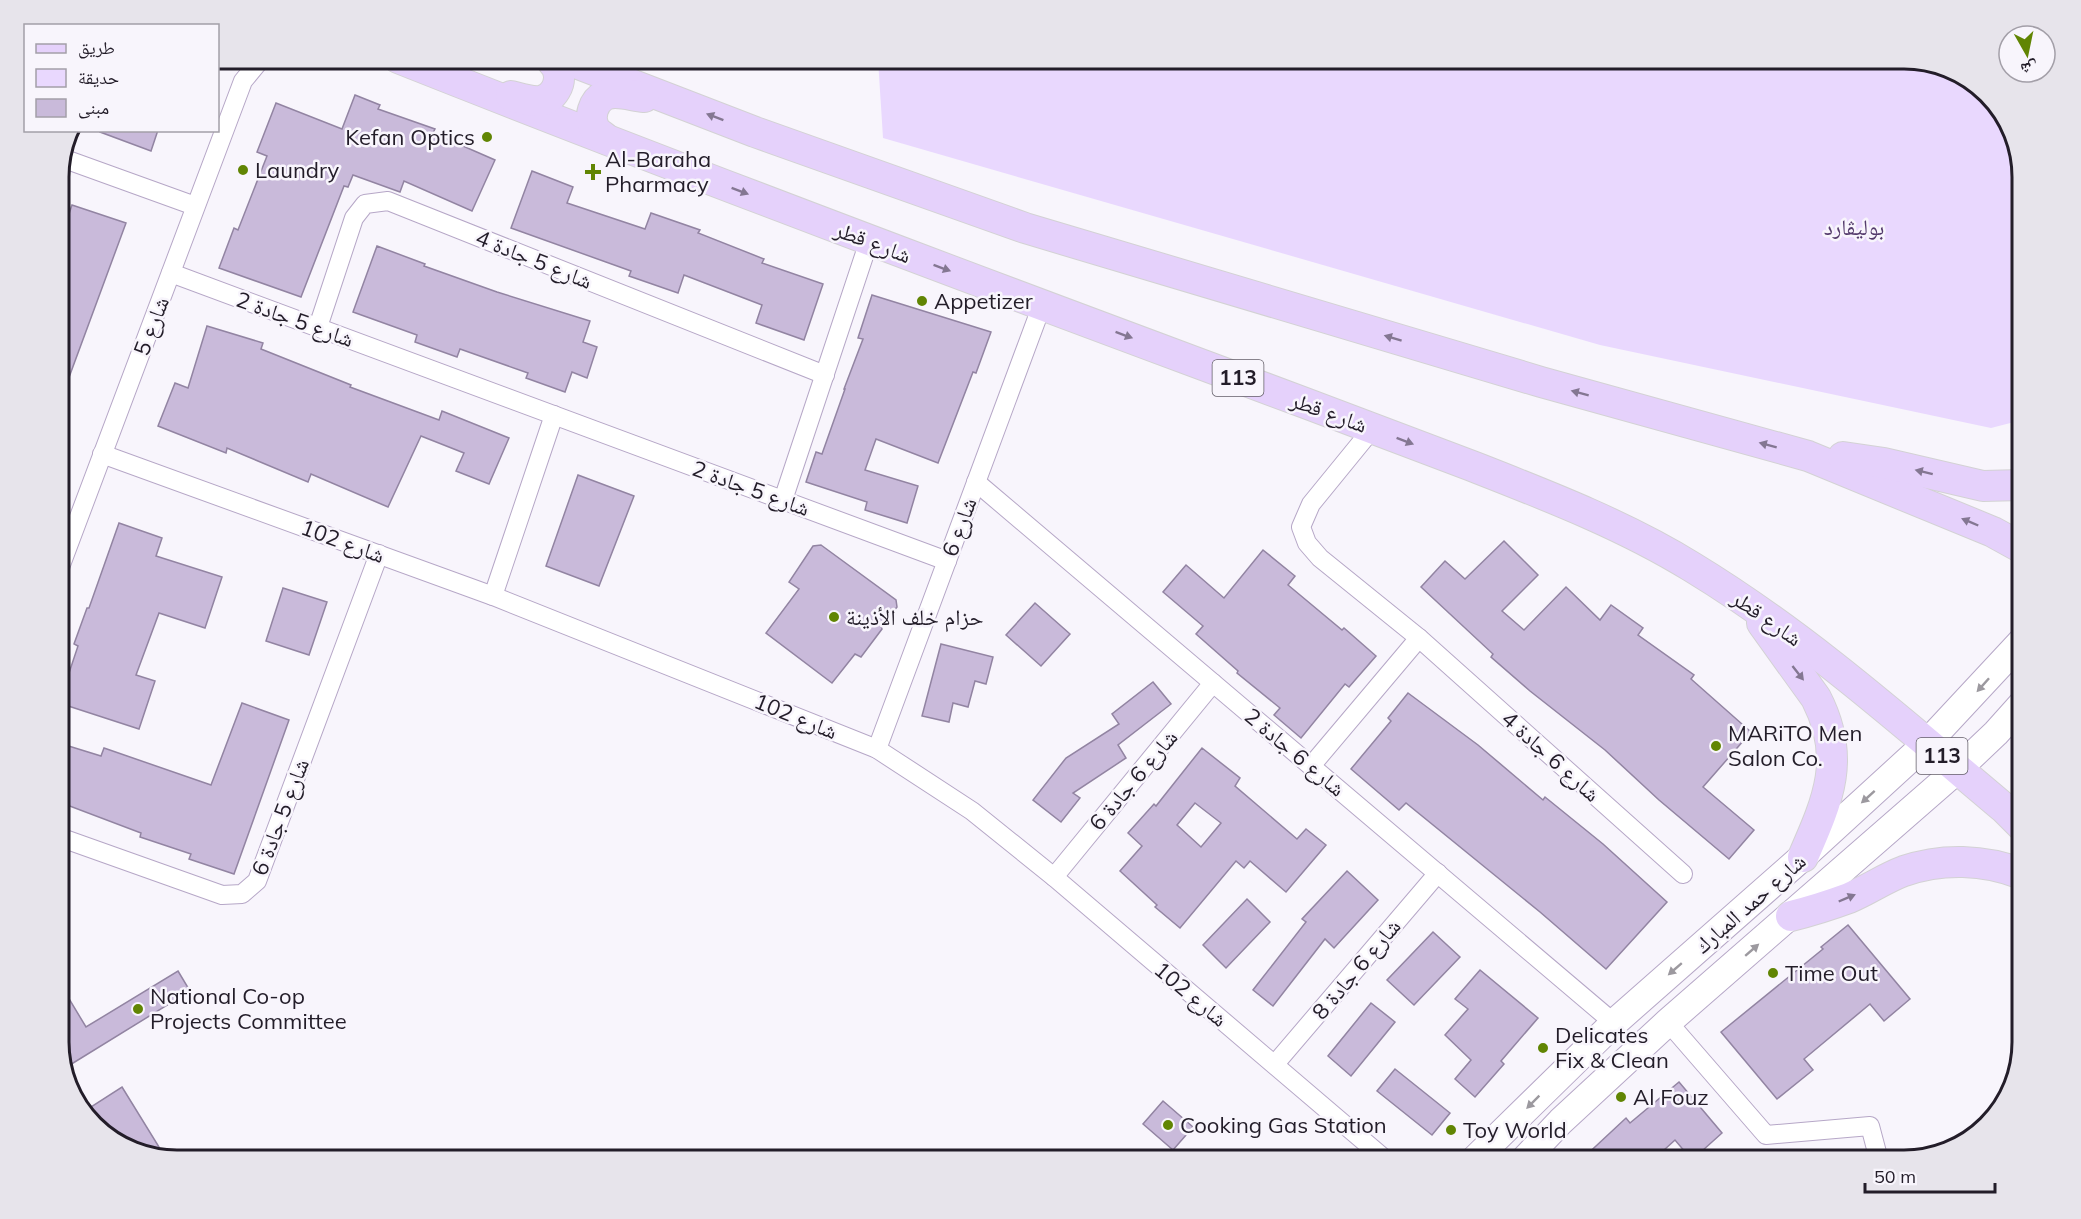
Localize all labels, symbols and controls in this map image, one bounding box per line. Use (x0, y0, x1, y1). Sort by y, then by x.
legend (24, 24, 219, 132)
north arrow (1997, 24, 2057, 84)
text: طريق (78, 36, 115, 59)
text: ش (2019, 58, 2039, 80)
text: حديقة (78, 66, 119, 89)
text: مبنى (78, 96, 109, 119)
one-way arrow (706, 112, 724, 122)
place label: Kefan Optics (345, 123, 475, 151)
marker: Kefan Optics (480, 130, 494, 144)
place label: Al-Baraha Pharmacy (605, 145, 711, 198)
place label: Laundry (255, 156, 340, 184)
marker: Laundry (236, 163, 250, 177)
marker: Al-Baraha Pharmacy (586, 165, 600, 179)
one-way arrow (731, 187, 749, 196)
park label: بوليڤارد (1824, 213, 1884, 241)
street label: شارع قطر (830, 214, 915, 269)
street label: شارع 5 جادة 4 (472, 223, 596, 295)
one-way arrow (933, 263, 951, 273)
street label: شارع 5 جادة 2 (232, 285, 358, 353)
place label: Appetizer (934, 287, 1033, 315)
street label: شارع 5 (127, 293, 175, 359)
marker: Appetizer (915, 294, 929, 308)
one-way arrow (1116, 331, 1134, 341)
one-way arrow (1384, 333, 1402, 342)
road number: 113 (1212, 360, 1264, 396)
street label: شارع قطر (1286, 385, 1371, 439)
one-way arrow (1571, 388, 1589, 398)
one-way arrow (1397, 436, 1415, 446)
one-way arrow (1759, 440, 1777, 449)
street label: شارع 5 جادة 2 (688, 454, 814, 522)
one-way arrow (1914, 467, 1933, 477)
street label: شارع 6 (935, 494, 983, 560)
street label: شارع 102 (297, 513, 389, 569)
one-way arrow (1960, 517, 1978, 527)
street label: شارع قطر (1726, 583, 1808, 652)
place label: حزام خلف الأذينة (846, 603, 983, 632)
marker: حزام خلف الأذينة (827, 610, 841, 624)
one-way arrow (1792, 666, 1804, 681)
one-way arrow (1977, 677, 1990, 692)
street label: شارع 102 (750, 687, 842, 745)
street label: شارع 6 جادة 2 (1239, 702, 1351, 802)
street label: شارع 6 جادة 4 (1496, 704, 1606, 808)
place label: MARiTO Men Salon Co. (1728, 719, 1862, 772)
street label: شارع 6 جادة 6 (1083, 724, 1183, 836)
road number: 113 (1916, 738, 1968, 774)
marker: MARiTO Men Salon Co. (1709, 739, 1723, 753)
street label: شارع 5 جادة 6 (245, 755, 315, 879)
one-way arrow (1861, 790, 1876, 804)
street label: شارع حمد المبارك (1689, 847, 1811, 959)
one-way arrow (1838, 893, 1856, 902)
street label: شارع 6 جادة 8 (1306, 913, 1406, 1025)
one-way arrow (1744, 944, 1759, 957)
street label: شارع 102 (1149, 955, 1233, 1033)
place label: Time Out (1785, 959, 1878, 987)
one-way arrow (1668, 962, 1683, 975)
marker: Time Out (1766, 966, 1780, 980)
place label: National Co-op Projects Committee (150, 982, 347, 1035)
marker: National Co-op Projects Committee (131, 1002, 145, 1016)
place label: Delicates Fix & Clean (1555, 1021, 1669, 1074)
marker: Delicates Fix & Clean (1536, 1041, 1550, 1055)
place label: Al Fouz (1633, 1083, 1709, 1111)
marker: Al Fouz (1614, 1090, 1628, 1104)
one-way arrow (1527, 1095, 1541, 1109)
place label: Cooking Gas Station (1180, 1111, 1387, 1139)
place label: Toy World (1463, 1116, 1567, 1144)
marker: Cooking Gas Station (1161, 1118, 1175, 1132)
marker: Toy World (1444, 1123, 1458, 1137)
scale bar (1865, 1156, 1996, 1194)
text: 50 m (1874, 1165, 1916, 1188)

